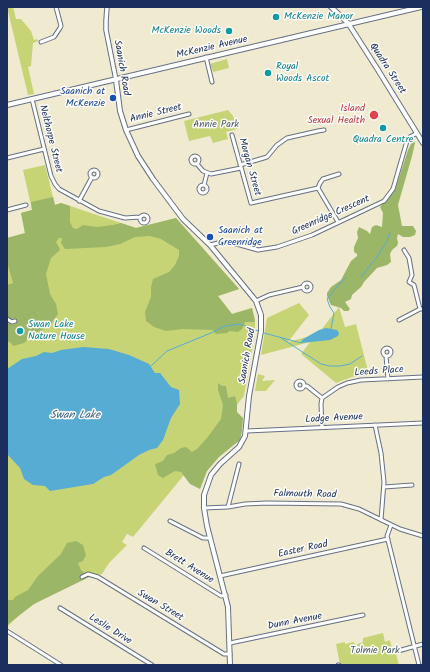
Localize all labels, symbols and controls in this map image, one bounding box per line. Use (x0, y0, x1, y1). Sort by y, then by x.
place label: McKenzie Manor (284, 11, 353, 23)
marker: McKenzie Manor (271, 12, 281, 22)
place label: McKenzie Woods (152, 25, 221, 37)
marker: McKenzie Woods (224, 26, 234, 36)
street label: McKenzie Avenue (175, 34, 249, 62)
street label: Saanich Road (110, 39, 132, 97)
street label: Quadra Street (366, 41, 408, 97)
place label: Royal Woods Ascot (276, 61, 329, 84)
marker: Royal Woods Ascot (263, 68, 273, 78)
place label: Saanich at McKenzie (60, 86, 105, 110)
marker: Saanich at McKenzie (108, 93, 118, 103)
street label: Annie Street (129, 102, 183, 126)
place label: Island Sexual Health (307, 103, 365, 126)
street label: Nelthorpe Street (36, 104, 64, 174)
marker: Island Sexual Health (368, 109, 380, 121)
park label: Annie Park (193, 119, 239, 131)
marker: Quadra Centre (378, 123, 388, 133)
place label: Quadra Centre (353, 134, 413, 146)
street label: Morgan Street (235, 137, 263, 197)
street label: Greenridge Crescent (290, 193, 372, 239)
place label: Saanich at Greenridge (218, 225, 263, 248)
marker: Saanich at Greenridge (205, 232, 215, 242)
place label: Swan Lake Nature House (28, 319, 85, 342)
marker: Swan Lake Nature House (15, 326, 25, 336)
street label: Saanich Road (237, 327, 259, 385)
street label: Leeds Place (354, 364, 404, 380)
water label: Swan Lake (50, 409, 100, 423)
street label: Lodge Avenue (305, 411, 363, 427)
street label: Falmouth Road (273, 488, 337, 502)
street label: Easter Road (277, 539, 329, 561)
street label: Brett Avenue (162, 547, 216, 587)
street label: Swan Street (135, 588, 185, 624)
street label: Dunn Avenue (267, 611, 323, 633)
street label: Leslie Drive (86, 612, 134, 648)
park label: Tolmie Park (350, 645, 400, 657)

